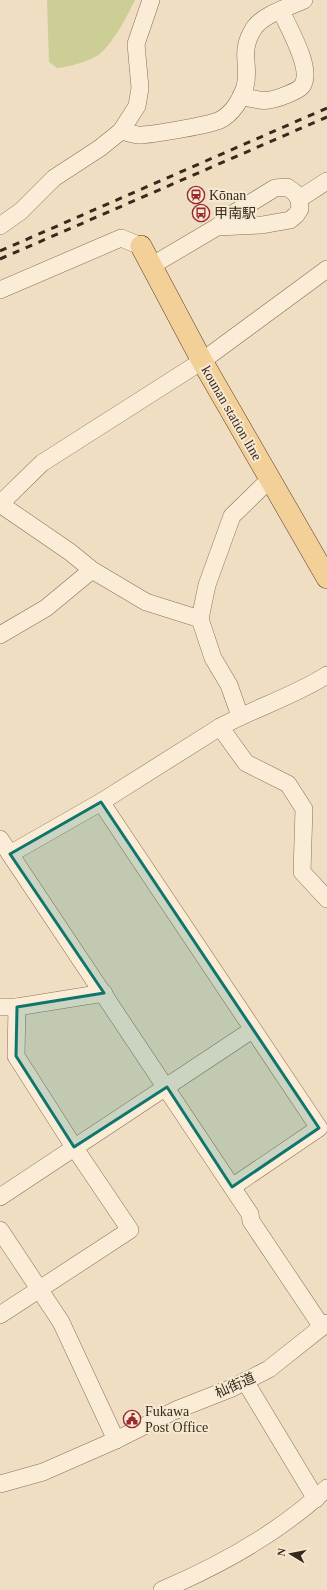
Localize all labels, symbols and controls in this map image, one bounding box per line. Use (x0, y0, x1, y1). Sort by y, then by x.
station icon: Kōnan (186, 185, 206, 205)
place label: Kōnan (209, 188, 246, 203)
bus stop icon: 甲南駅 (191, 203, 211, 223)
place label: 甲南駅 (214, 206, 256, 221)
street label: kounan station line (198, 363, 265, 463)
street label: 杣街道 (213, 1370, 257, 1401)
place label: Fukawa Post Office (145, 1404, 208, 1435)
public building icon: Fukawa Post Office (122, 1409, 142, 1429)
north arrow (271, 1534, 311, 1574)
text: N (275, 1547, 288, 1557)

